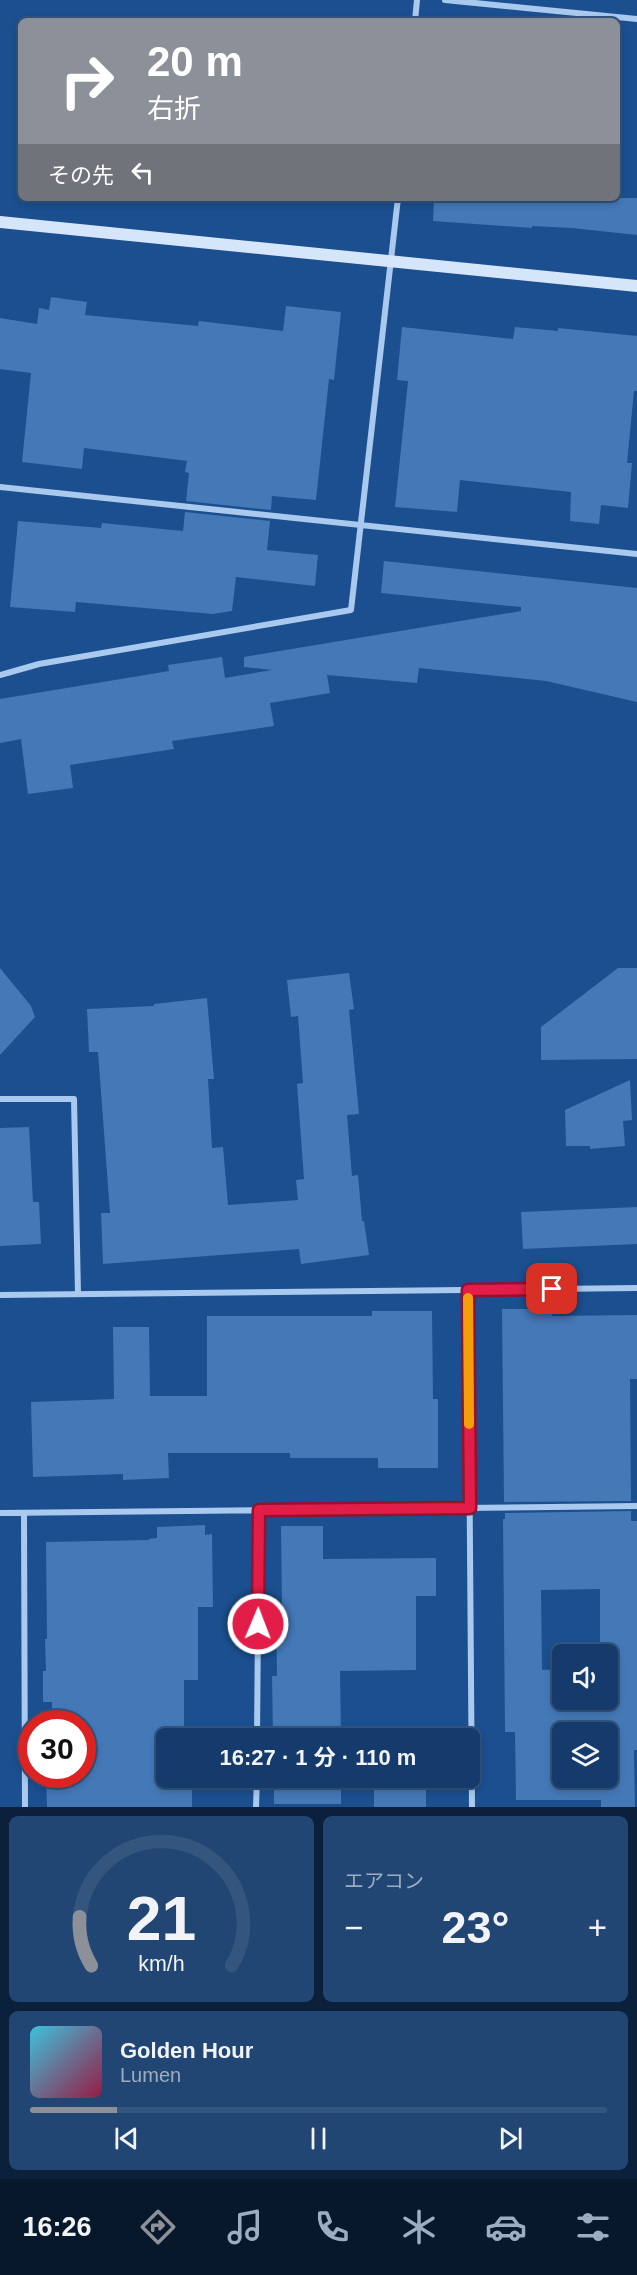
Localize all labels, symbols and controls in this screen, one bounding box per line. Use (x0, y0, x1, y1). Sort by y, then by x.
text: 20 m (147, 38, 243, 85)
icon: right (48, 42, 126, 120)
text: 右折 (147, 94, 201, 124)
icon: left (126, 156, 159, 189)
text: その先 (48, 163, 114, 188)
pin (526, 1263, 577, 1314)
icon: arrive (535, 1272, 568, 1305)
position arrow (226, 1592, 290, 1656)
map controls (552, 1644, 618, 1788)
button: sound (552, 1644, 618, 1710)
speed limit sign: 30 (18, 1710, 96, 1788)
button: layers (552, 1722, 618, 1788)
text: 16:27 · 1 分 · 110 m (220, 1745, 416, 1770)
text: エアコン (344, 1870, 424, 1892)
text: 21 (127, 1884, 196, 1953)
text: 23° (441, 1902, 510, 1953)
text: − (344, 1909, 363, 1946)
text: + (588, 1909, 607, 1946)
text: km/h (138, 1952, 185, 1976)
text: Golden Hour (120, 2038, 253, 2063)
text: Lumen (120, 2064, 181, 2086)
icon: previous (110, 2122, 143, 2155)
icon: pause (302, 2122, 335, 2155)
icon: next (494, 2122, 527, 2155)
icon: directions (137, 2206, 179, 2248)
icon: music (224, 2206, 266, 2248)
icon: phone (311, 2206, 353, 2248)
icon: climate (398, 2206, 440, 2248)
icon: car (485, 2206, 527, 2248)
icon: filters (572, 2206, 614, 2248)
text: 16:26 (23, 2212, 92, 2242)

